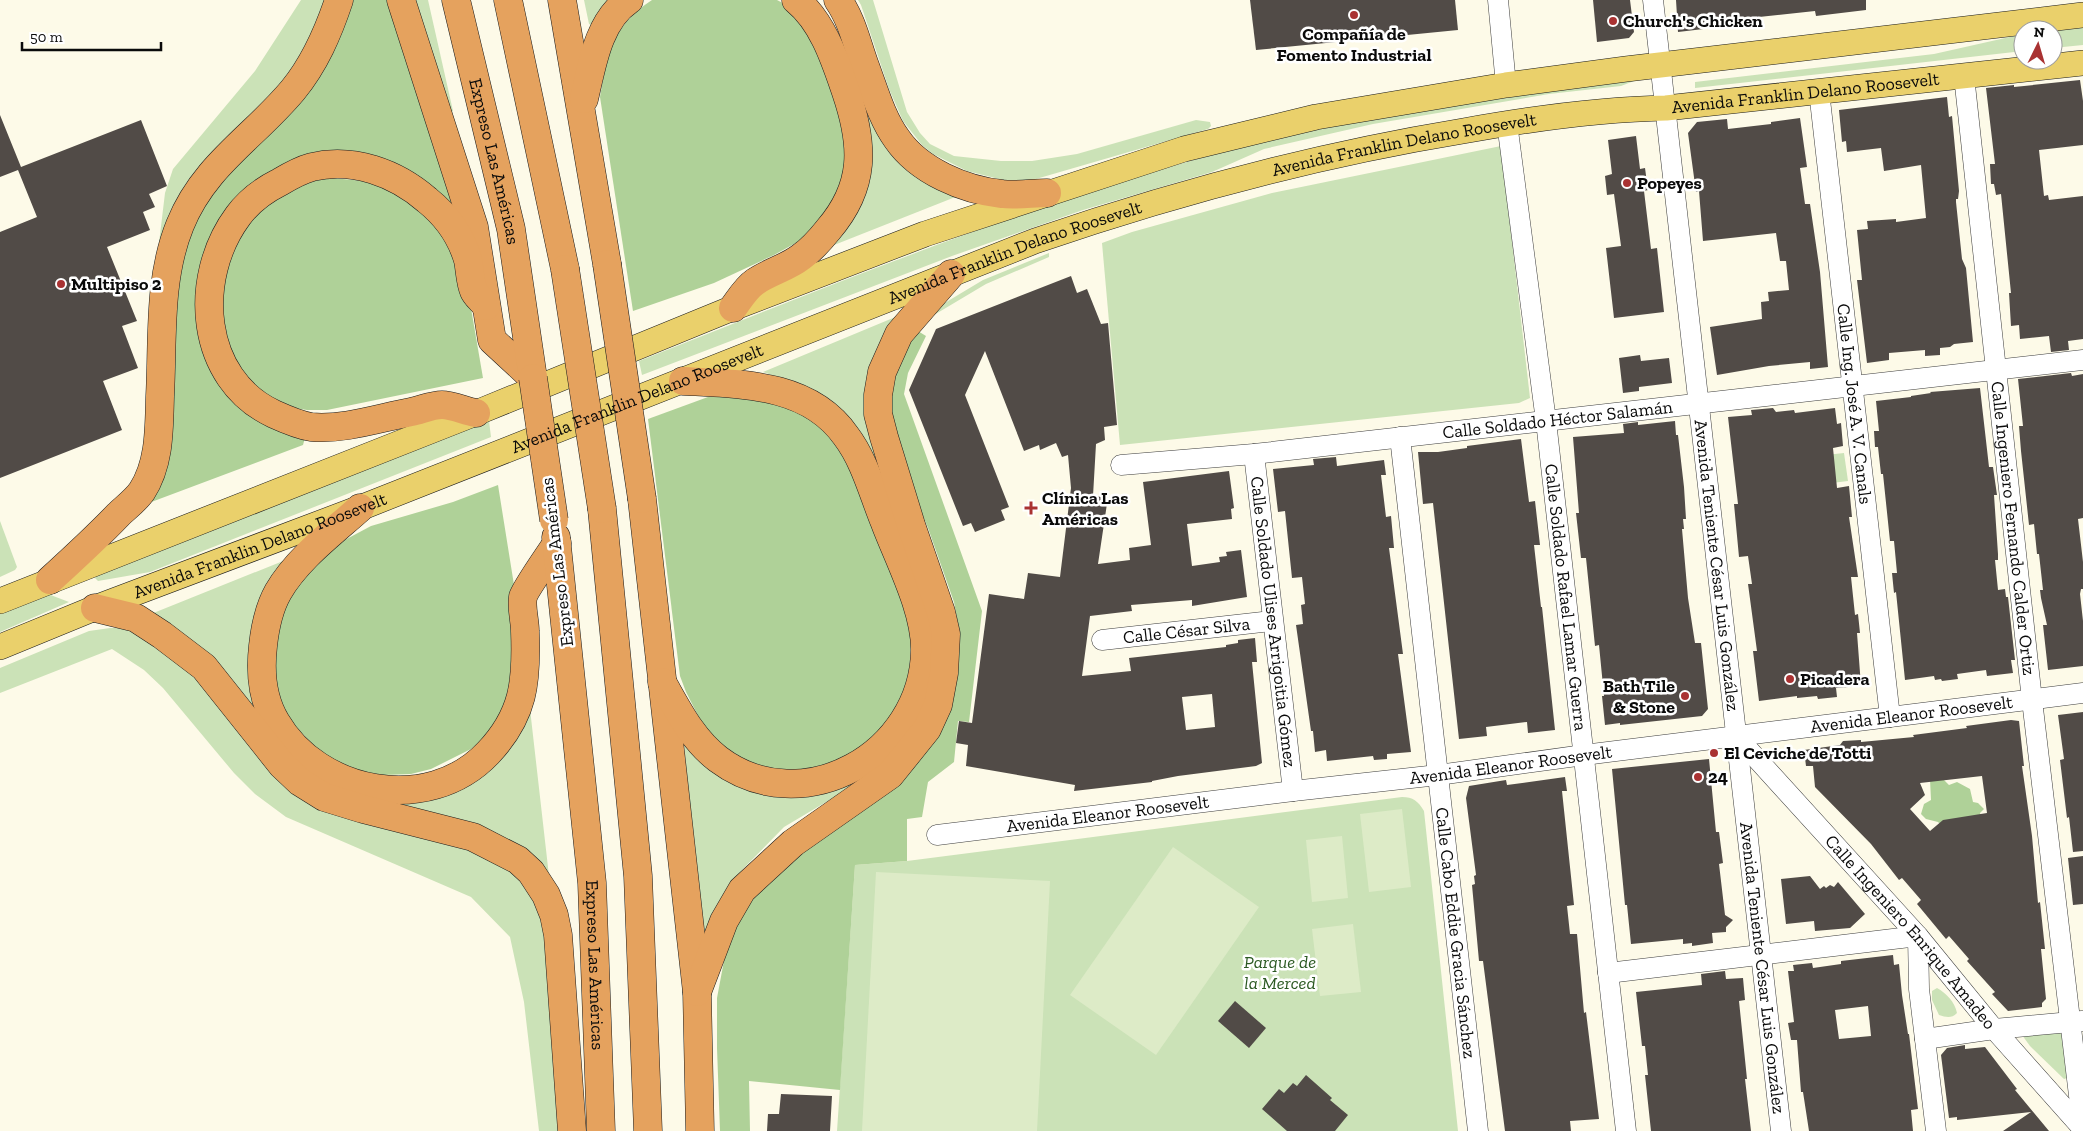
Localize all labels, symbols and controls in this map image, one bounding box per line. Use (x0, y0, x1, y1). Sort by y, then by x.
marker: Compañía de Fomento Industrial (1348, 9, 1360, 21)
place label: Church's Chicken (1623, 10, 1763, 32)
marker: Church's Chicken (1607, 15, 1619, 27)
scale bar (22, 20, 161, 52)
north arrow (2013, 20, 2063, 70)
place label: Compañía de Fomento Industrial (1276, 23, 1432, 66)
text: N (2033, 24, 2045, 42)
text: 50 m (30, 28, 63, 46)
street label: Avenida Franklin Delano Roosevelt (1671, 68, 1941, 118)
street label: Expreso Las Américas (464, 76, 524, 246)
street label: Avenida Franklin Delano Roosevelt (1270, 108, 1538, 181)
place label: Popeyes (1637, 172, 1702, 194)
marker: Popeyes (1621, 177, 1633, 189)
street label: Avenida Franklin Delano Roosevelt (885, 196, 1145, 309)
place label: Multipiso 2 (71, 273, 162, 295)
marker: Multipiso 2 (55, 278, 67, 290)
street label: Calle Ing. José A. V. Canals (1832, 302, 1877, 506)
street label: Avenida Franklin Delano Roosevelt (508, 339, 767, 458)
street label: Calle Ingeniero Fernando Calder Ortiz (1986, 380, 2040, 676)
street label: Calle Soldado Héctor Salamán (1441, 396, 1675, 444)
street label: Avenida Teniente César Luis González (1690, 418, 1744, 712)
street label: Calle Soldado Rafael Lamar Guerra (1540, 463, 1592, 732)
street label: Calle Soldado Ulises Arrigoitia Gómez (1246, 475, 1301, 769)
street label: Expreso Las Américas (536, 476, 578, 648)
place label: Clínica Las Américas (1042, 487, 1129, 530)
street label: Avenida Franklin Delano Roosevelt (130, 488, 390, 604)
marker: Clínica Las Américas (1024, 501, 1038, 515)
street label: Calle César Silva (1122, 613, 1251, 649)
place label: Picadera (1800, 668, 1870, 690)
marker: Picadera (1784, 673, 1796, 685)
place label: Bath Tile & Stone (1603, 675, 1675, 718)
marker: Bath Tile & Stone (1679, 690, 1691, 702)
street label: Avenida Eleanor Roosevelt (1809, 691, 2014, 738)
street label: Avenida Eleanor Roosevelt (1408, 741, 1613, 789)
place label: El Ceviche de Totti (1724, 742, 1872, 764)
marker: El Ceviche de Totti (1708, 747, 1720, 759)
place label: 24 (1708, 766, 1728, 788)
marker: 24 (1692, 771, 1704, 783)
street label: Avenida Eleanor Roosevelt (1005, 790, 1211, 837)
street label: Calle Cabo Eddie Gracia Sánchez (1431, 806, 1481, 1060)
street label: Avenida Teniente César Luis González (1735, 821, 1790, 1115)
street label: Calle Ingeniero Enrique Amadeo (1820, 830, 2001, 1034)
street label: Expreso Las Américas (581, 880, 609, 1051)
park label: Parque de la Merced (1244, 951, 1316, 994)

